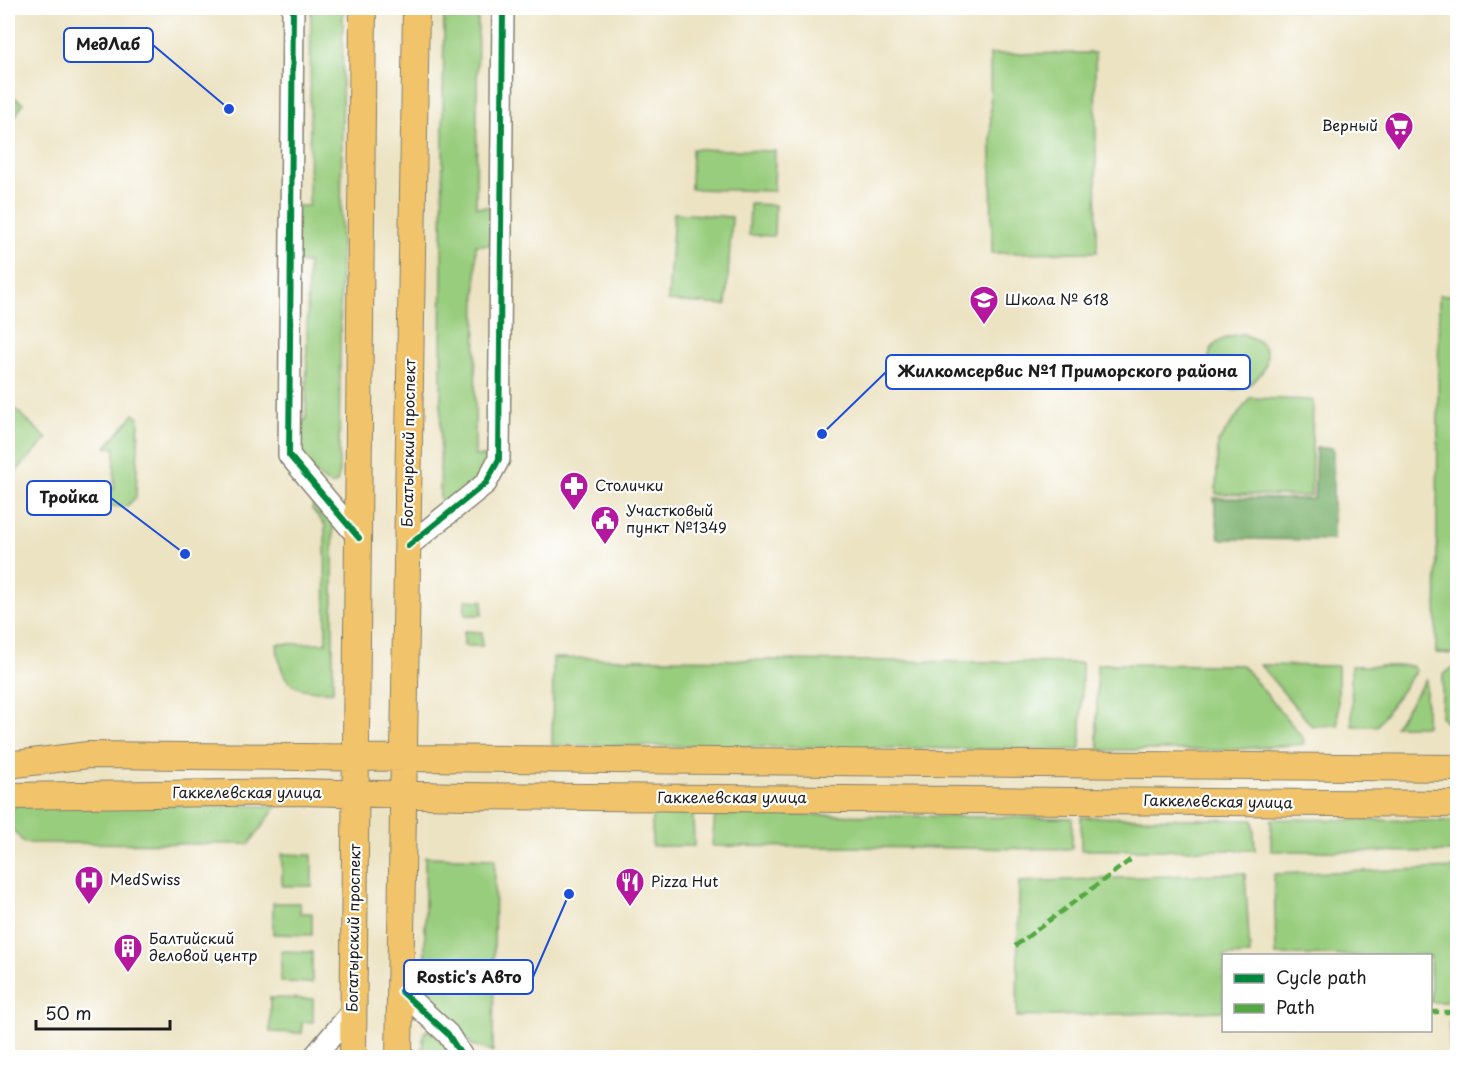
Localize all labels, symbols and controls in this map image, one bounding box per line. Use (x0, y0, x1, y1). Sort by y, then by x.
callout: МедЛаб (64, 28, 153, 62)
text: МедЛаб (76, 31, 140, 55)
supermarket icon: Верный (1383, 110, 1415, 152)
place label: Верный (1322, 113, 1378, 136)
school or university icon: Школа № 618 (968, 284, 1000, 326)
place label: Школа № 618 (1005, 287, 1109, 310)
callout: Жилкомсервис №1 Приморского района (886, 355, 1250, 389)
street label: Богатырский проспект (395, 358, 420, 528)
text: Жилкомсервис №1 Приморского района (897, 358, 1238, 382)
pharmacy icon: Столички (558, 470, 590, 512)
place label: Столички (595, 473, 664, 496)
callout: Тройка (27, 481, 111, 515)
text: Тройка (39, 484, 99, 508)
place label: Участковый пункт №1349 (626, 498, 727, 538)
public building icon: Участковый пункт №1349 (589, 504, 621, 546)
street label: Гаккелевская улица (172, 780, 322, 803)
street label: Гаккелевская улица (657, 785, 807, 808)
street label: Гаккелевская улица (1143, 788, 1294, 813)
street label: Богатырский проспект (340, 843, 365, 1013)
hospital icon: MedSwiss (73, 864, 105, 906)
restaurant icon: Pizza Hut (614, 866, 646, 908)
place label: MedSwiss (110, 867, 180, 890)
place label: Pizza Hut (651, 869, 718, 892)
place label: Балтийский деловой центр (149, 926, 258, 966)
building icon: Балтийский деловой центр (112, 932, 144, 974)
legend (1222, 954, 1432, 1032)
callout: Rostic's Авто (404, 960, 533, 994)
text: Cycle path (1276, 963, 1367, 990)
text: Rostic's Авто (416, 964, 522, 988)
scale bar (36, 993, 170, 1031)
text: Path (1276, 993, 1315, 1020)
text: 50 m (45, 999, 92, 1026)

